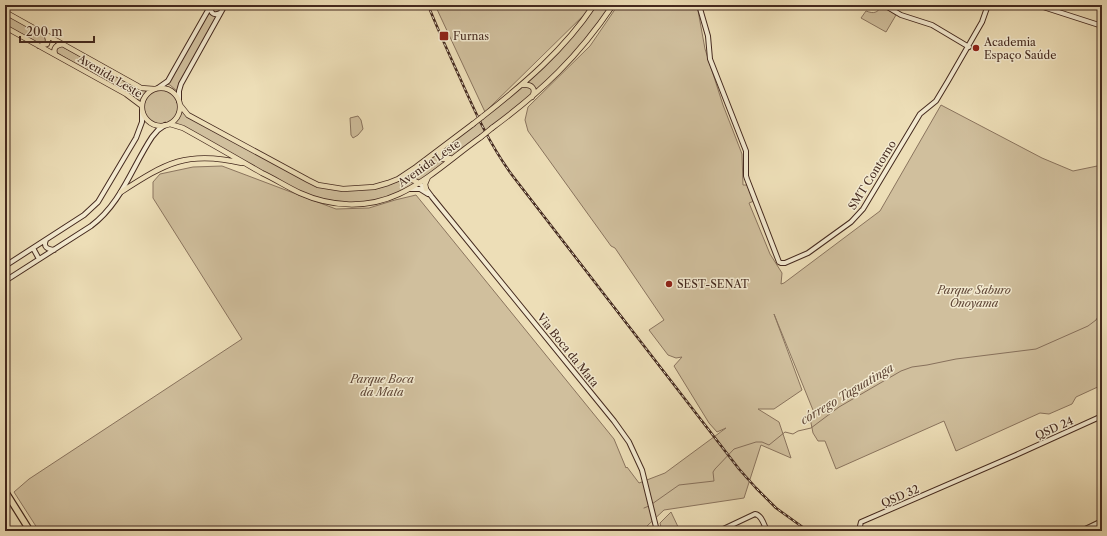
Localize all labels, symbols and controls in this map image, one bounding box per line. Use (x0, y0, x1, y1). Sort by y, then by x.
scale bar (20, 18, 94, 44)
text: 200 m (26, 24, 63, 39)
place label: Furnas (453, 29, 489, 43)
marker: Furnas (438, 30, 450, 42)
place label: Academia Espaço Saúde (983, 35, 1056, 62)
marker: Academia Espaço Saúde (971, 43, 981, 53)
street label: Avenida Leste (74, 51, 145, 101)
street label: Avenida Leste (394, 136, 463, 190)
street label: SMT Contorno (845, 137, 899, 212)
place label: SEST-SENAT (677, 277, 750, 291)
marker: SEST-SENAT (664, 279, 674, 289)
park label: Parque Saburo Onoyama (936, 283, 1011, 310)
street label: Via Boca da Mata (533, 310, 602, 390)
water label: córrego Taguatinga (797, 360, 896, 427)
park label: Parque Boca da Mata (349, 372, 414, 399)
street label: QSD 24 (1033, 413, 1075, 443)
street label: QSD 32 (879, 482, 921, 510)

